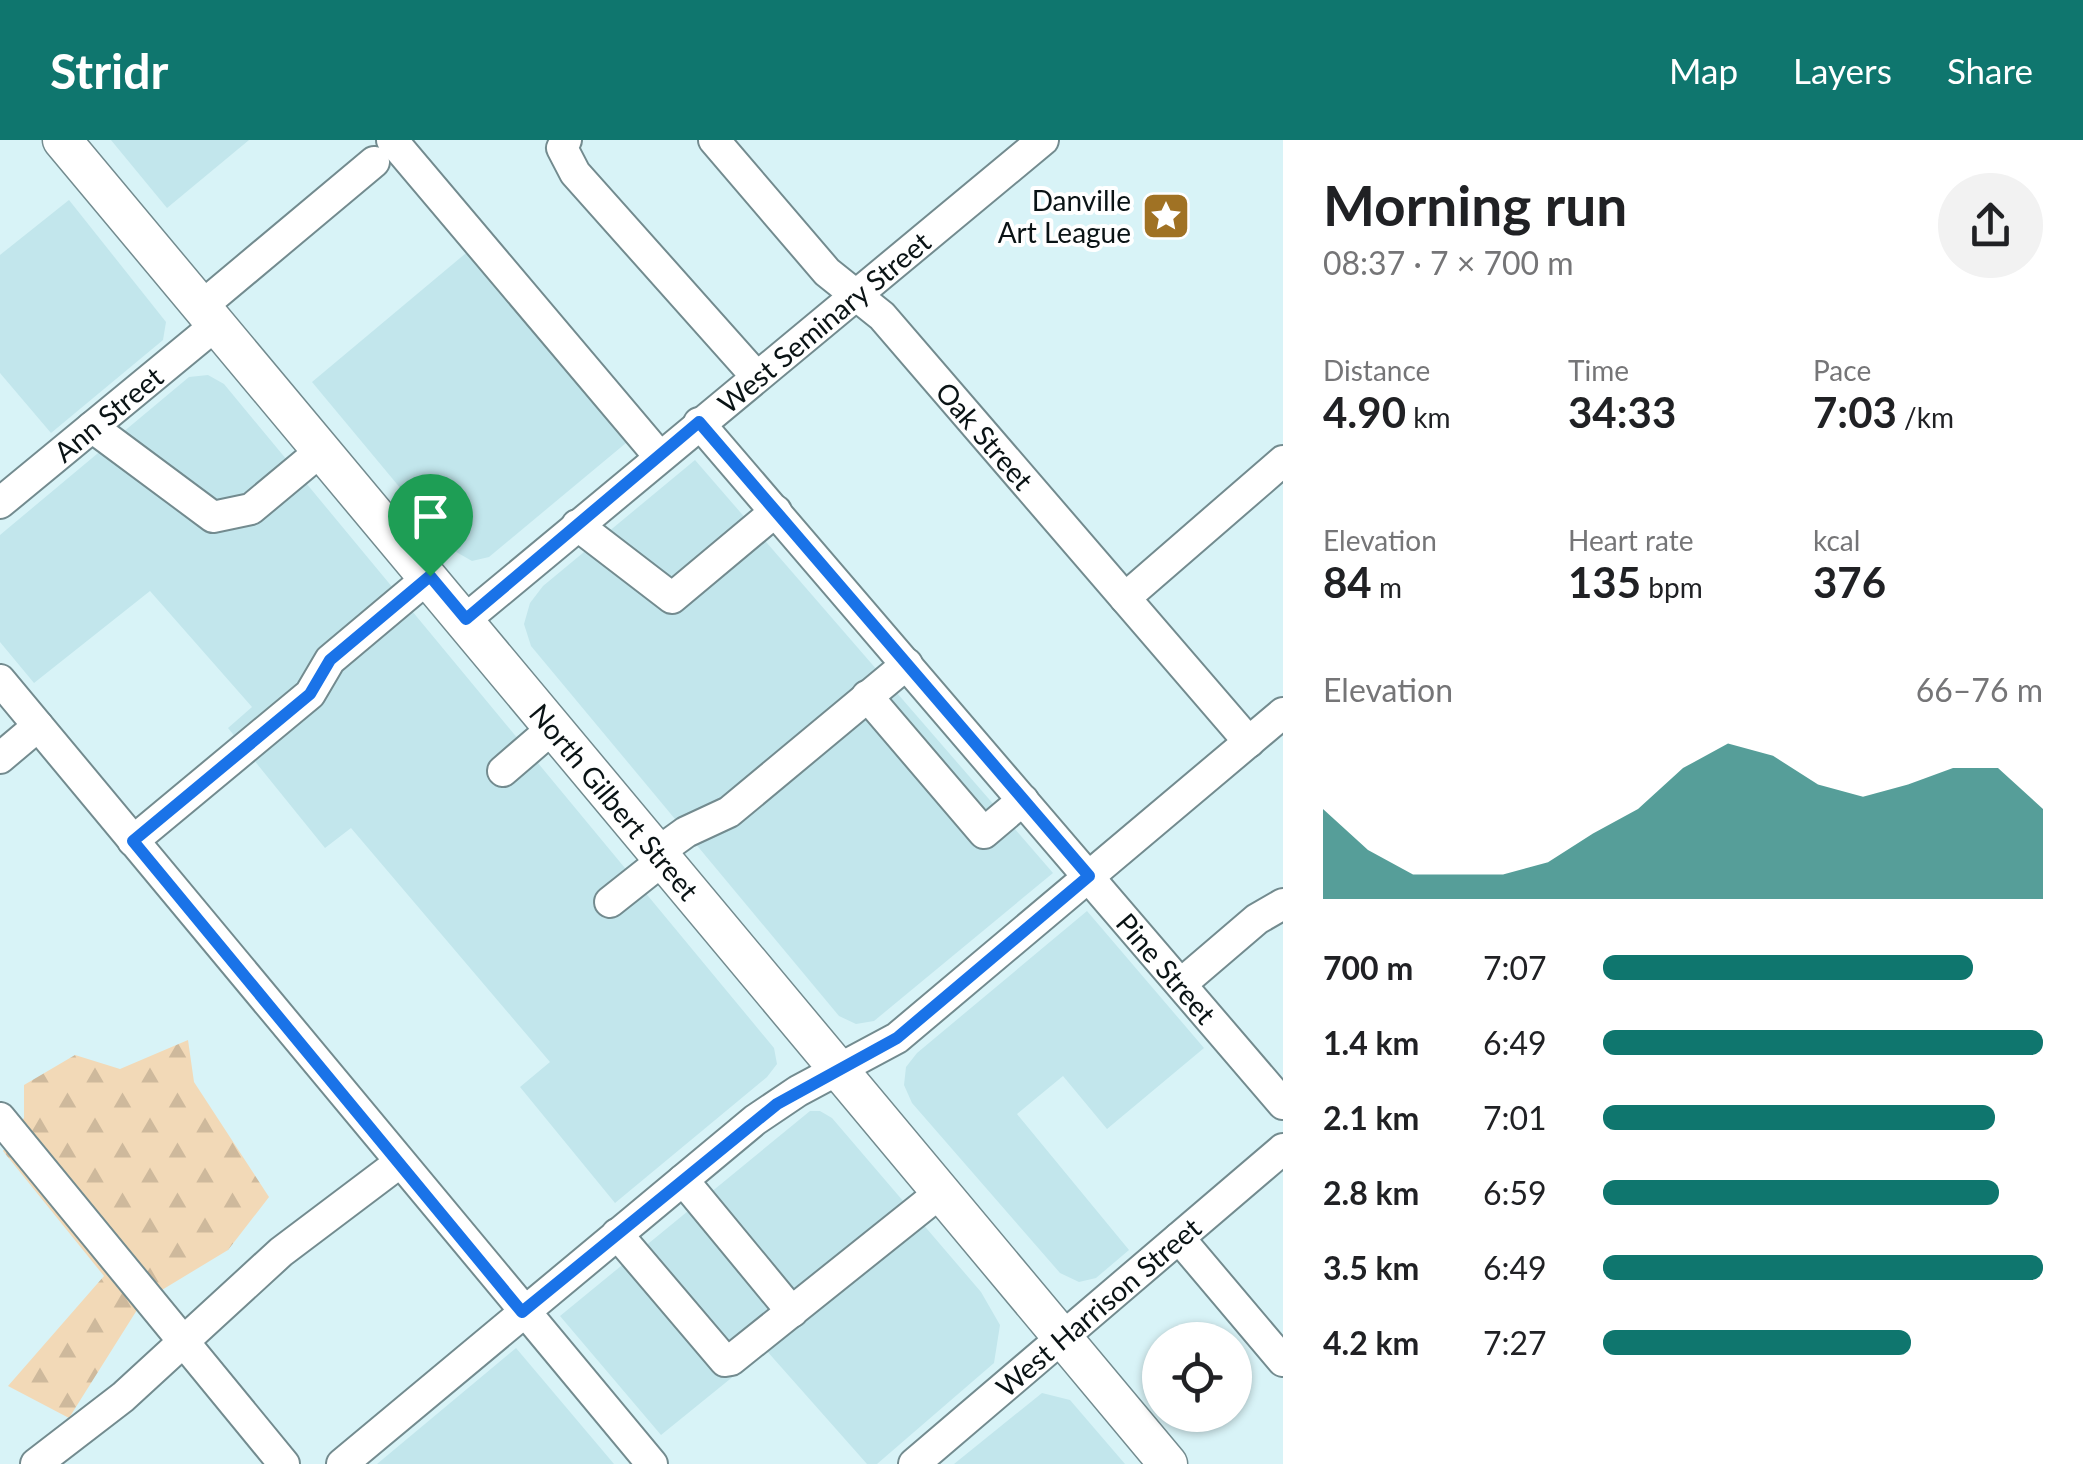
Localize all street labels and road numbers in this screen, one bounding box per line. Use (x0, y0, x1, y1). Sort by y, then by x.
street label: West Seminary Street (711, 224, 937, 420)
street label: Ann Street (47, 359, 169, 469)
street label: Oak Street (929, 375, 1041, 496)
street label: North Gilbert Street (523, 697, 706, 907)
street label: Pine Street (1110, 906, 1223, 1030)
street label: West Harrison Street (989, 1210, 1207, 1404)

